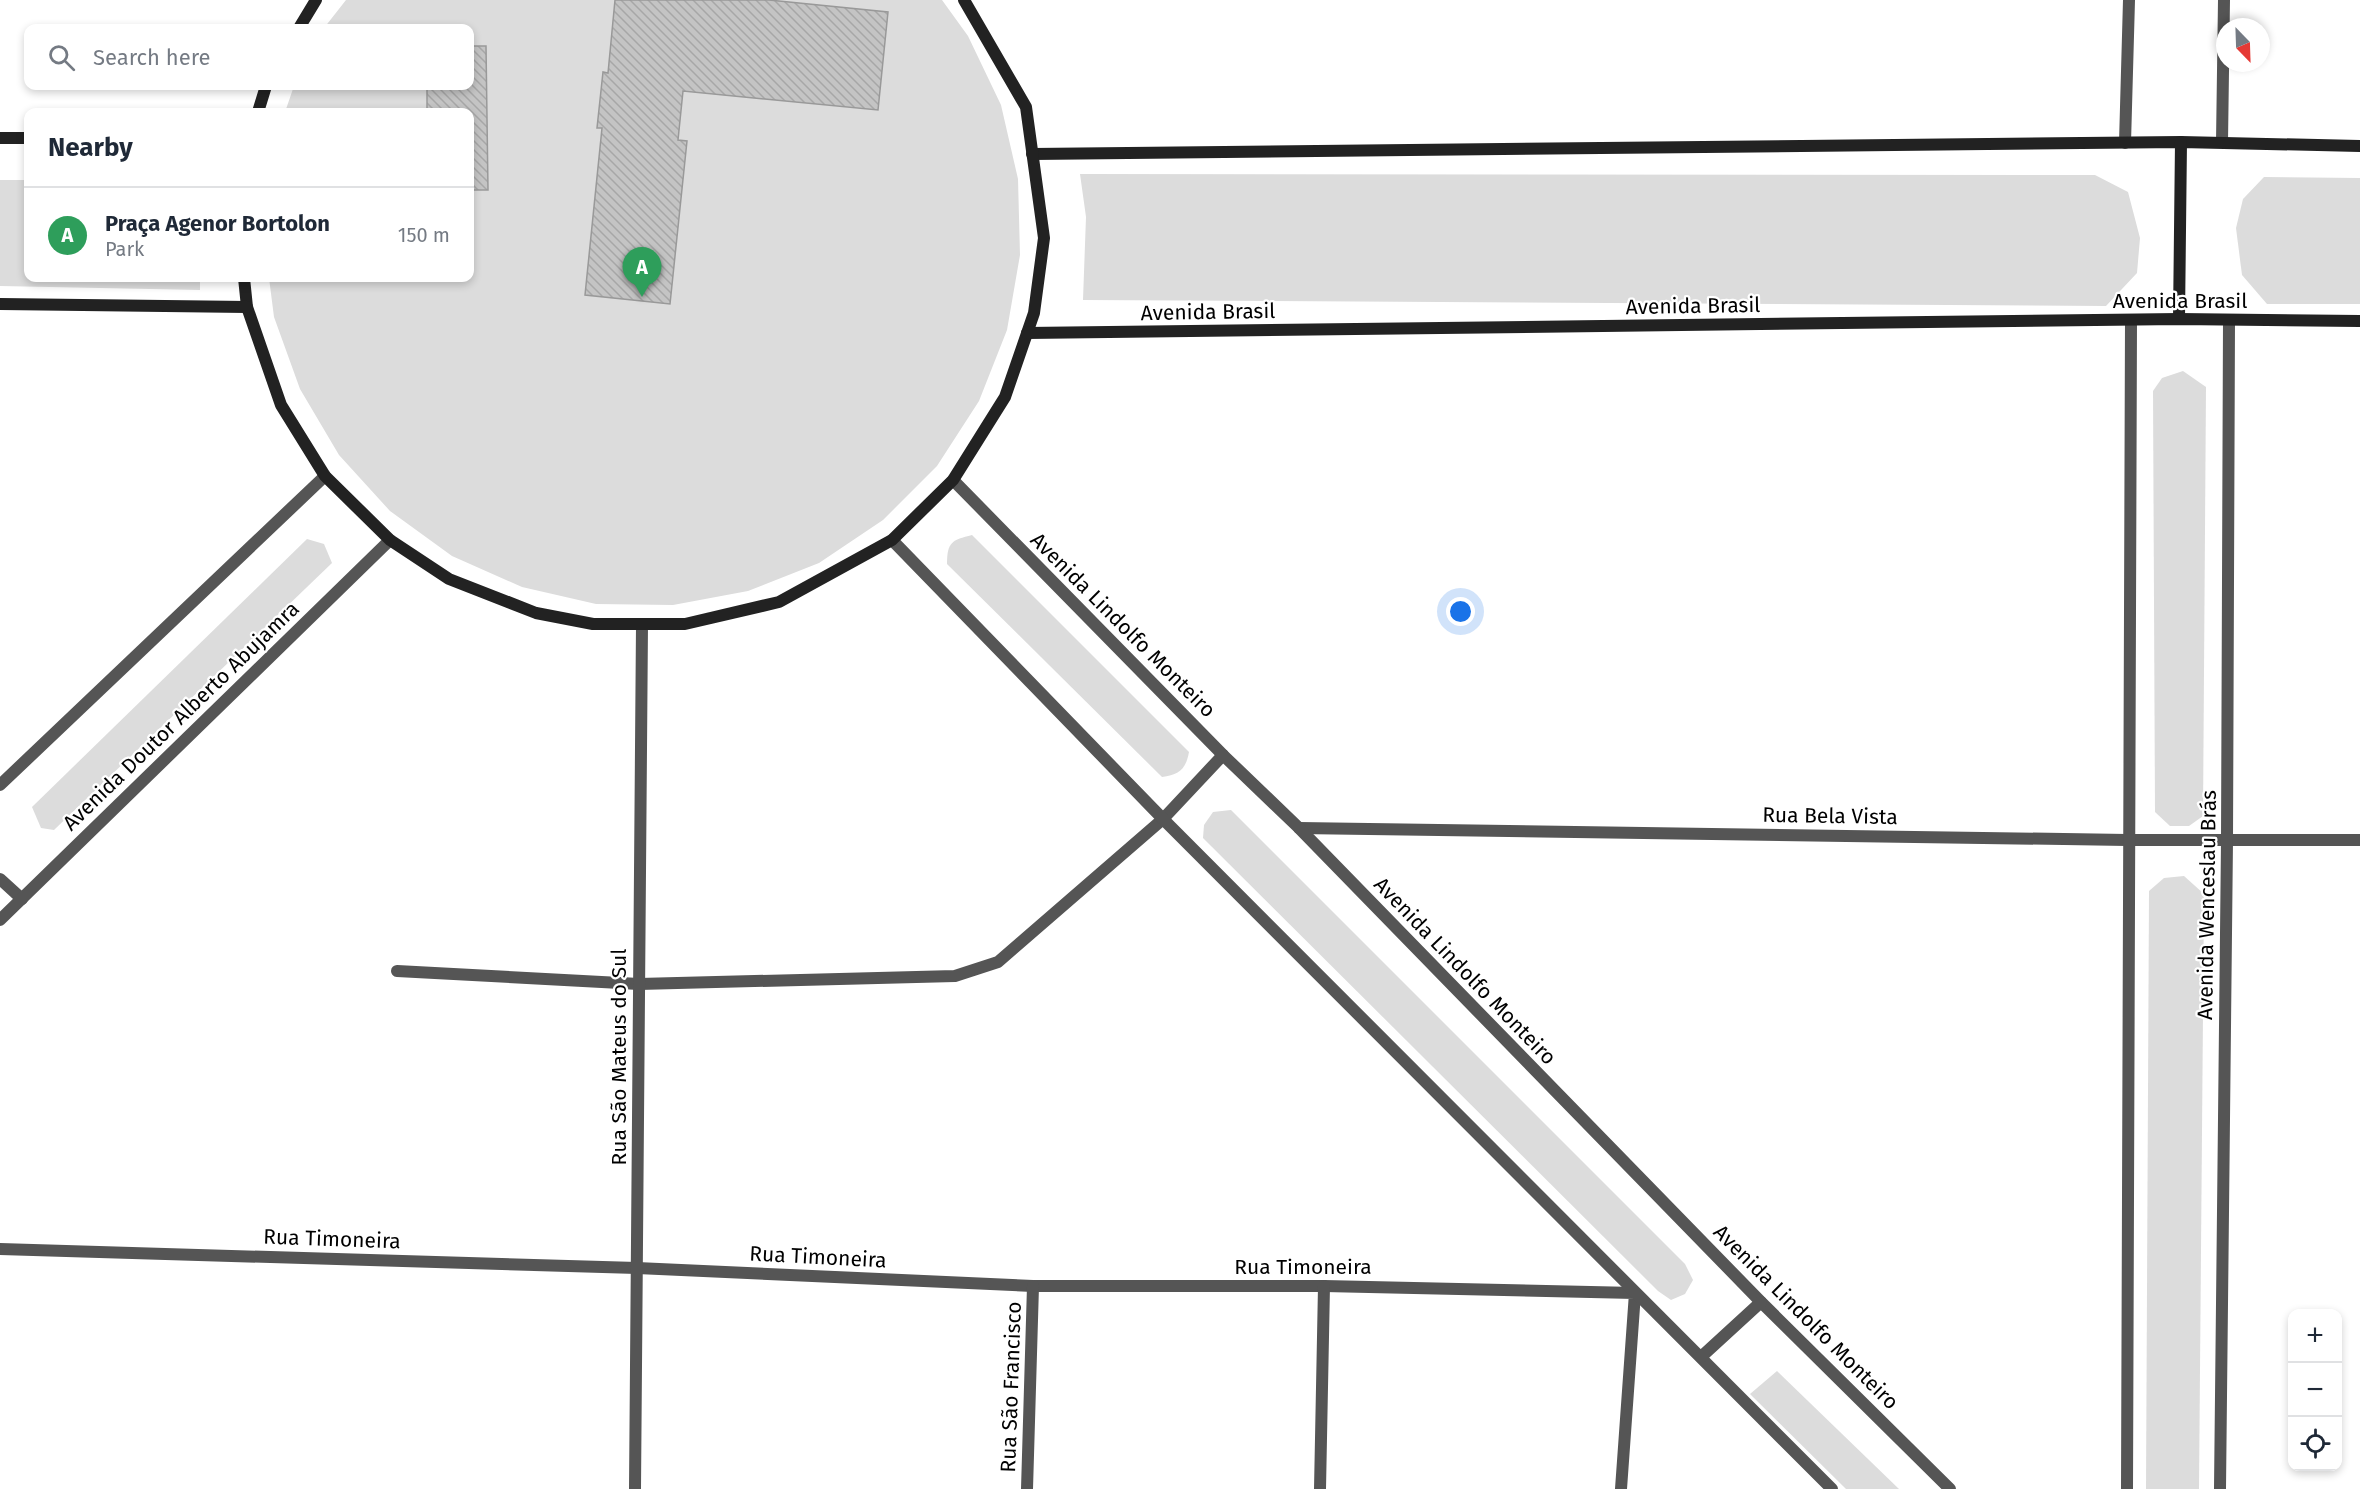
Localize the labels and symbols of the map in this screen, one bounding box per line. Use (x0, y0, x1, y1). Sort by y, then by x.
north arrow (2216, 18, 2270, 72)
pin: A (622, 248, 662, 297)
street label: Avenida Brasil (2113, 288, 2247, 314)
street label: Avenida Brasil (1625, 292, 1761, 320)
street label: Avenida Brasil (1140, 298, 1276, 326)
street label: Avenida Lindolfo Monteiro (1025, 527, 1221, 723)
street label: Avenida Doutor Alberto Abujamra (57, 596, 305, 836)
your location (1446, 597, 1475, 626)
street label: Avenida Wenceslau Brás (2192, 790, 2222, 1020)
street label: Rua Bela Vista (1762, 802, 1898, 830)
street label: Avenida Lindolfo Monteiro (1368, 872, 1562, 1070)
street label: Rua São Mateus do Sul (606, 949, 632, 1165)
street label: Avenida Lindolfo Monteiro (1708, 1219, 1904, 1415)
street label: Rua Timoneira (263, 1224, 401, 1254)
street label: Rua Timoneira (749, 1240, 887, 1274)
street label: Rua Timoneira (1234, 1254, 1372, 1280)
street label: Rua São Francisco (995, 1301, 1027, 1473)

